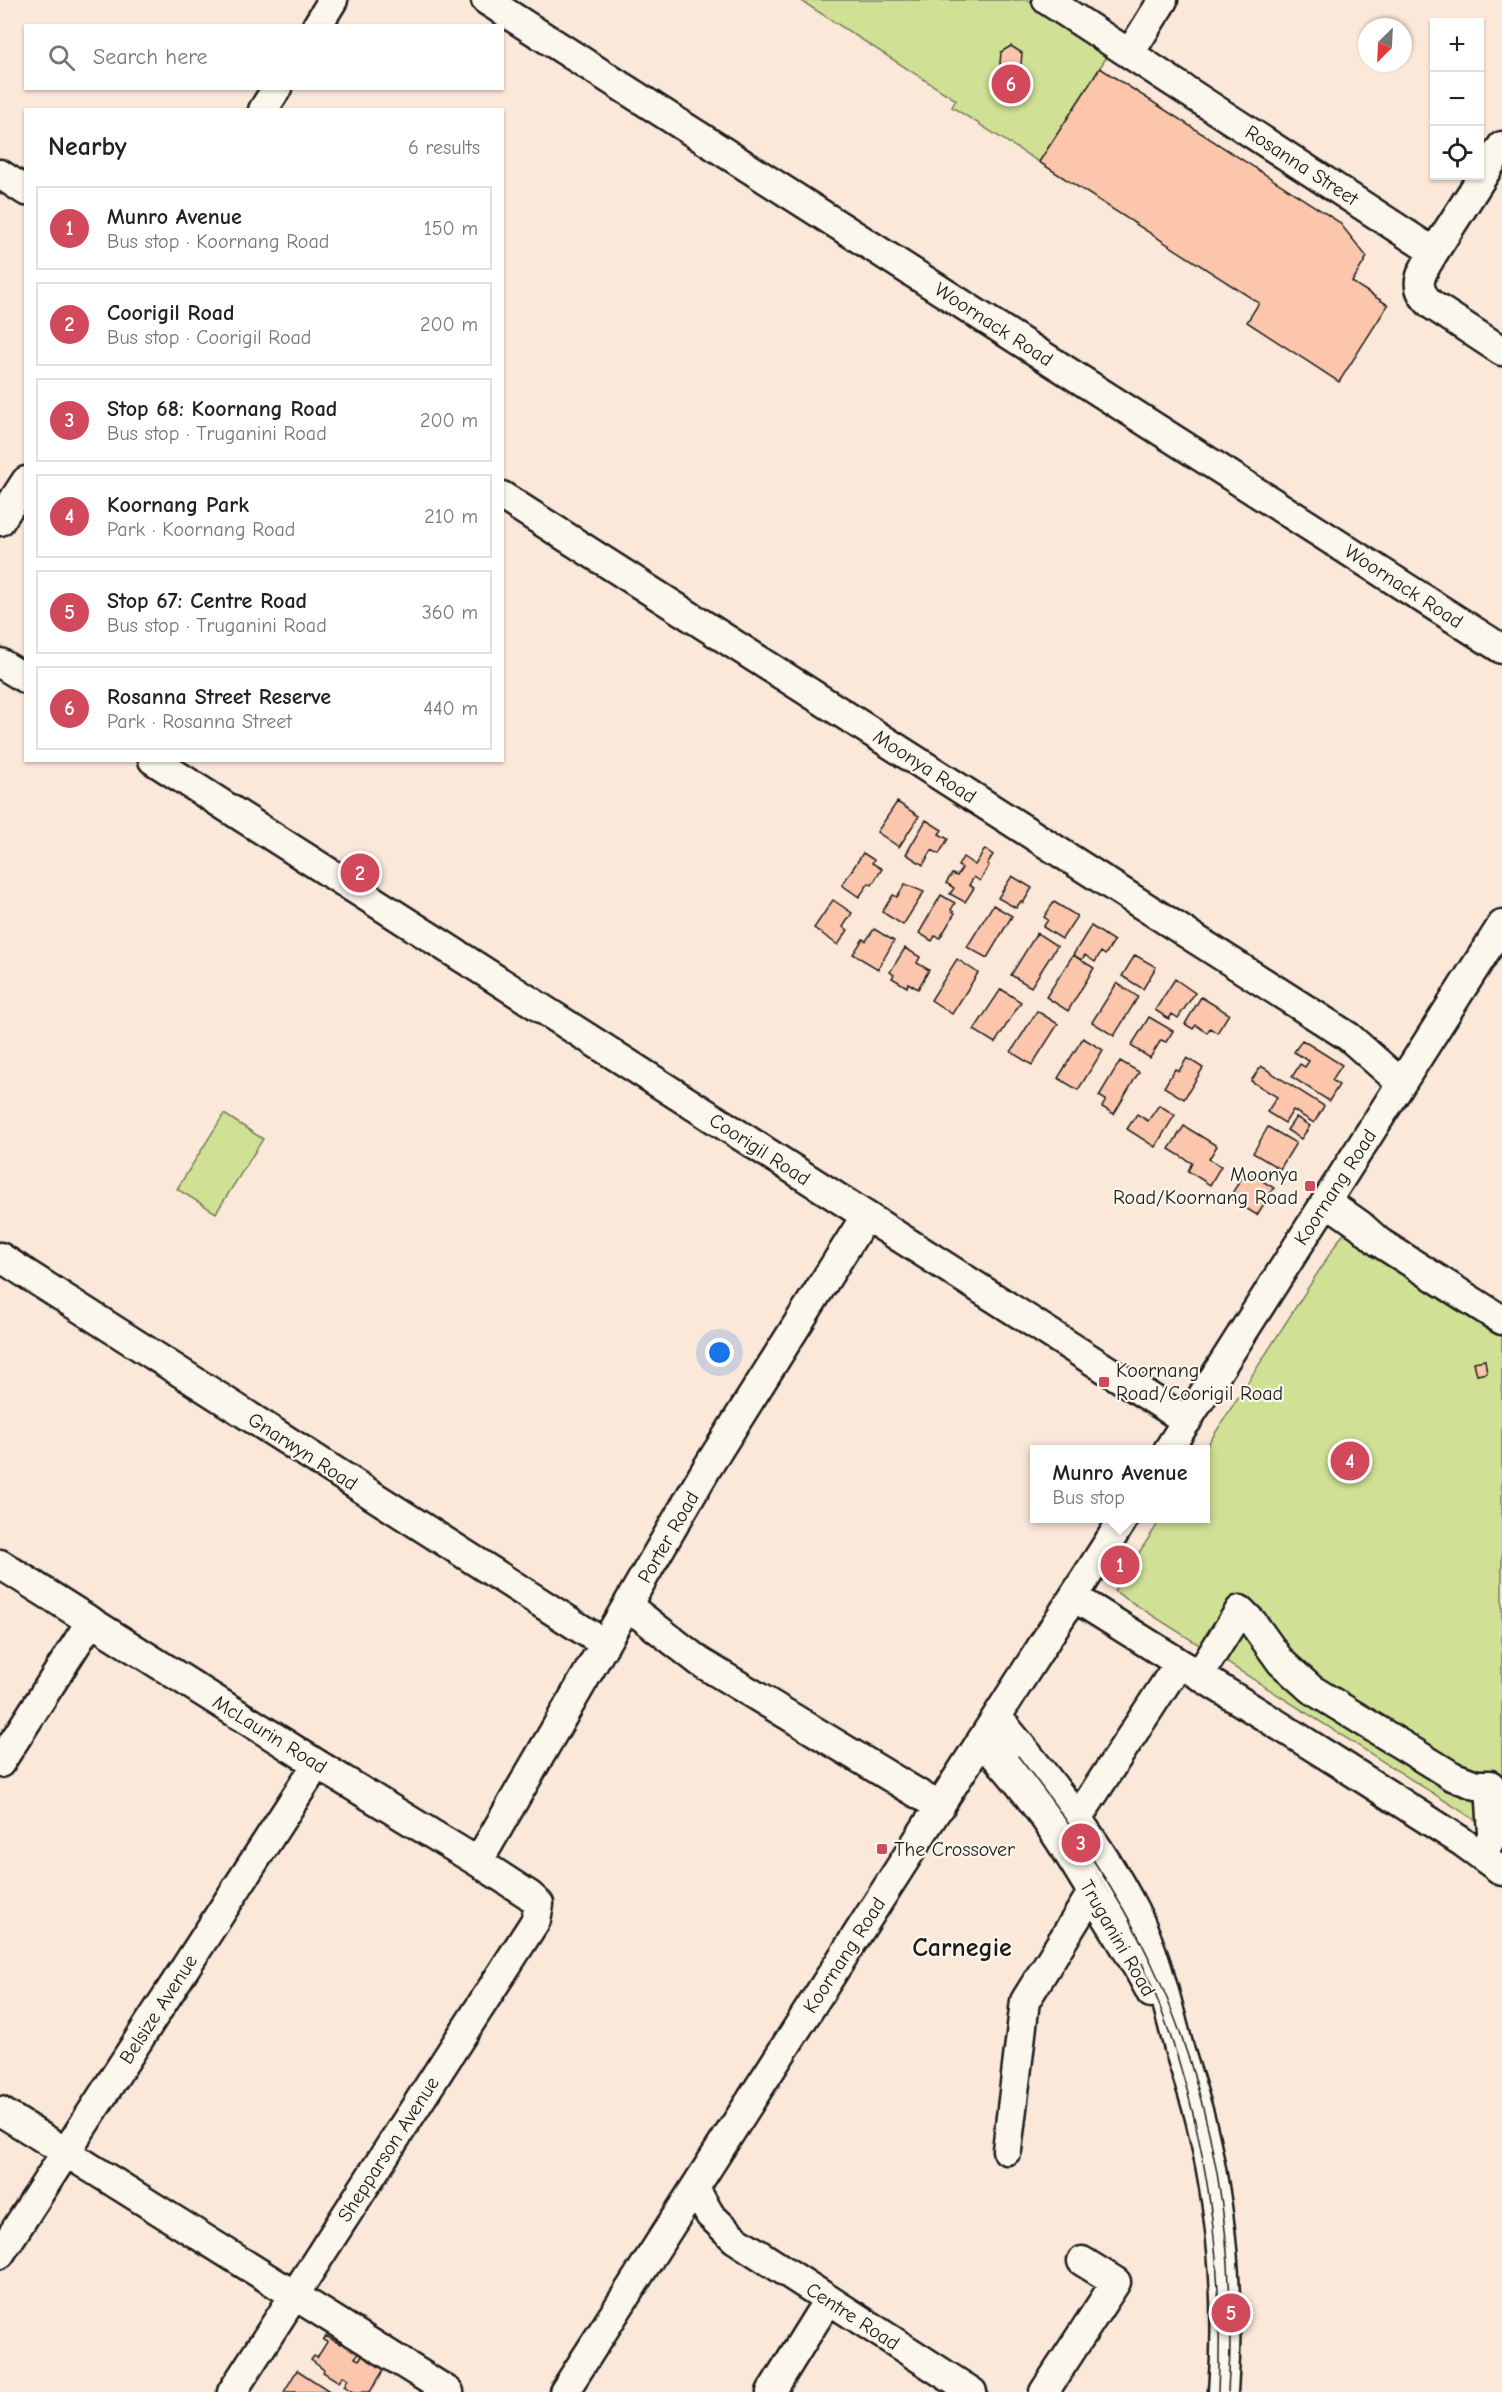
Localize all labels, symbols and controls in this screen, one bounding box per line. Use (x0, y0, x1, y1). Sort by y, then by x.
north arrow (1358, 18, 1412, 72)
map controls (1430, 18, 1484, 180)
button: + (1430, 18, 1484, 72)
search box (24, 24, 504, 90)
icon: search (45, 41, 78, 74)
text: Search here (93, 44, 208, 70)
pin: 6 (992, 62, 1030, 106)
button: − (1430, 72, 1484, 126)
street label: Rosanna Street (1241, 120, 1364, 211)
button: locate (1430, 126, 1484, 180)
text: Nearby (48, 132, 127, 162)
text: 6 results (408, 136, 480, 159)
text: Munro Avenue (107, 204, 242, 230)
text: 1 (66, 217, 73, 240)
text: 150 m (424, 217, 478, 240)
text: Bus stop · Koornang Road (107, 230, 329, 253)
street label: Woornack Road (930, 278, 1057, 371)
text: Coorigil Road (107, 300, 234, 326)
text: 2 (65, 313, 74, 336)
text: 200 m (420, 313, 478, 336)
text: Bus stop · Coorigil Road (107, 326, 311, 349)
text: Stop 68: Koornang Road (107, 396, 337, 422)
text: 3 (65, 409, 74, 432)
text: 200 m (420, 409, 478, 432)
text: Bus stop · Truganini Road (107, 422, 327, 445)
text: Koornang Park (107, 492, 249, 518)
text: 4 (65, 505, 74, 528)
text: 210 m (424, 505, 478, 528)
text: Park · Koornang Road (107, 518, 295, 541)
street label: Woornack Road (1340, 540, 1467, 633)
text: Stop 67: Centre Road (107, 588, 307, 614)
text: 5 (64, 601, 75, 624)
text: 360 m (422, 601, 478, 624)
text: Bus stop · Truganini Road (107, 614, 327, 637)
text: Rosanna Street Reserve (107, 684, 331, 710)
text: 6 (64, 697, 75, 720)
text: 440 m (423, 697, 478, 720)
text: Park · Rosanna Street (107, 710, 292, 733)
street label: Moonya Road (869, 725, 980, 808)
pin: 2 (340, 850, 380, 896)
street label: Coorigil Road (705, 1108, 814, 1190)
street label: Koornang Road (1290, 1125, 1381, 1249)
place label: Moonya Road/Koornang Road (1113, 1163, 1298, 1209)
marker: Moonya Road/Koornang Road (1303, 1179, 1317, 1193)
your location (705, 1338, 734, 1367)
place label: Koornang Road/Coorigil Road (1116, 1359, 1283, 1405)
marker: Koornang Road/Coorigil Road (1097, 1375, 1111, 1389)
street label: Gnarwyn Road (244, 1408, 362, 1495)
pin: 4 (1330, 1438, 1370, 1484)
popup (1030, 1445, 1210, 1523)
text: Munro Avenue (1053, 1460, 1187, 1486)
text: Bus stop (1053, 1486, 1125, 1509)
street label: Porter Road (633, 1487, 704, 1587)
pin: 1 (1100, 1542, 1140, 1588)
street label: McLaurin Road (209, 1690, 331, 1779)
pin: 3 (1062, 1820, 1100, 1866)
place label: The Crossover (894, 1838, 1015, 1861)
marker: The Crossover (875, 1842, 889, 1856)
street label: Truganini Road (1075, 1876, 1160, 2001)
street label: Koornang Road (799, 1893, 890, 2017)
district label: Carnegie (912, 1933, 1012, 1963)
street label: Belsize Avenue (115, 1950, 202, 2068)
street label: Shepparson Avenue (333, 2072, 444, 2226)
street label: Centre Road (802, 2278, 904, 2355)
pin: 5 (1212, 2290, 1250, 2336)

